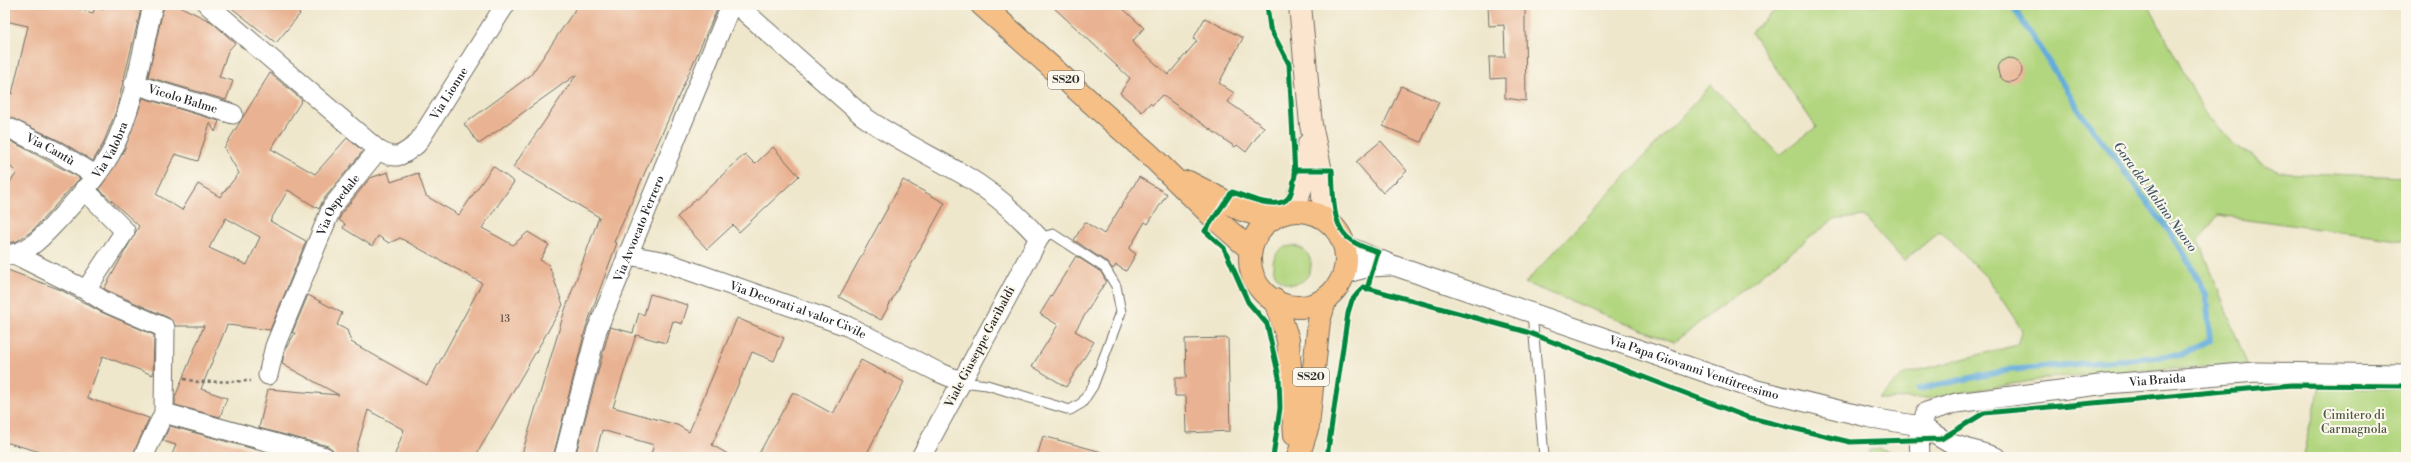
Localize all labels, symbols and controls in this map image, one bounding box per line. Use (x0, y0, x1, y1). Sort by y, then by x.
street label: Via Lionne (426, 64, 471, 123)
road number: SS20 (1048, 71, 1084, 89)
street label: Vicolo Balme (145, 81, 220, 116)
street label: Via Valobra (88, 119, 131, 182)
street label: Via Cantù (23, 130, 78, 169)
water label: Gora del Molino Nuovo (2110, 139, 2200, 255)
street label: Via Ospedale (313, 171, 363, 239)
street label: Via Avvocato Ferrero (610, 173, 668, 285)
street label: Via Decorati al valor Civile (727, 278, 869, 342)
street label: Viale Giuseppe Garibaldi (941, 284, 1018, 411)
house number: 13 (500, 313, 510, 325)
street label: Via Papa Giovanni Ventitreesimo (1606, 332, 1781, 403)
road number: SS20 (1293, 368, 1329, 386)
street label: Via Braida (2127, 370, 2187, 390)
park label: Cimitero di Carmagnola (2321, 408, 2388, 437)

